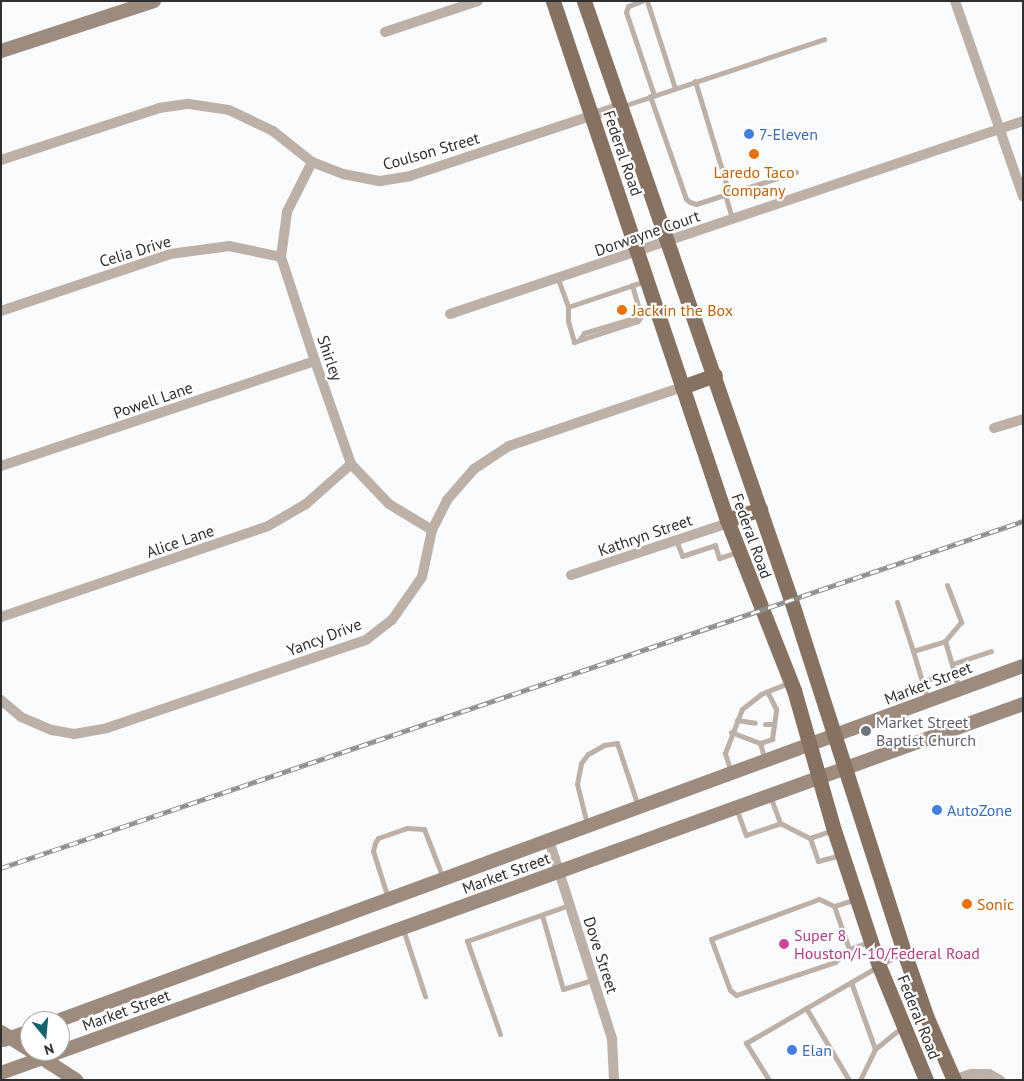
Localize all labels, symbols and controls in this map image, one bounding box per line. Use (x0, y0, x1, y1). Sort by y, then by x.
street label: Federal Road (599, 108, 647, 198)
place label: 7-Eleven (759, 124, 818, 144)
street label: Coulson Street (380, 128, 482, 174)
marker: 7-Eleven (743, 128, 755, 140)
marker: Laredo Taco Company (748, 148, 760, 160)
place label: Laredo Taco Company (713, 162, 795, 200)
street label: Dorwayne Court (592, 206, 702, 260)
street label: Celia Drive (97, 231, 173, 271)
place label: Jack in the Box (632, 300, 733, 320)
marker: Jack in the Box (616, 304, 628, 316)
street label: Shirley (313, 333, 347, 383)
street label: Powell Lane (111, 377, 195, 423)
street label: Federal Road (728, 491, 776, 581)
street label: Kathryn Street (595, 510, 695, 560)
street label: Alice Lane (144, 520, 216, 562)
street label: Yancy Drive (284, 614, 364, 660)
street label: Market Street (882, 658, 974, 708)
place label: Market Street Baptist Church (876, 712, 976, 750)
marker: Market Street Baptist Church (860, 725, 872, 737)
place label: AutoZone (947, 800, 1012, 820)
marker: AutoZone (931, 804, 943, 816)
street label: Market Street (459, 848, 553, 898)
place label: Sonic (977, 894, 1014, 914)
marker: Sonic (961, 898, 973, 910)
street label: Dove Street (580, 914, 622, 996)
place label: Super 8 Houston/I-10/Federal Road (794, 925, 980, 963)
marker: Super 8 Houston/I-10/Federal Road (778, 938, 790, 950)
street label: Federal Road (893, 972, 945, 1062)
street label: Market Street (79, 985, 173, 1035)
north arrow (20, 1011, 70, 1061)
text: N (42, 1039, 56, 1059)
place label: Elan (802, 1040, 832, 1060)
marker: Elan (786, 1044, 798, 1056)

